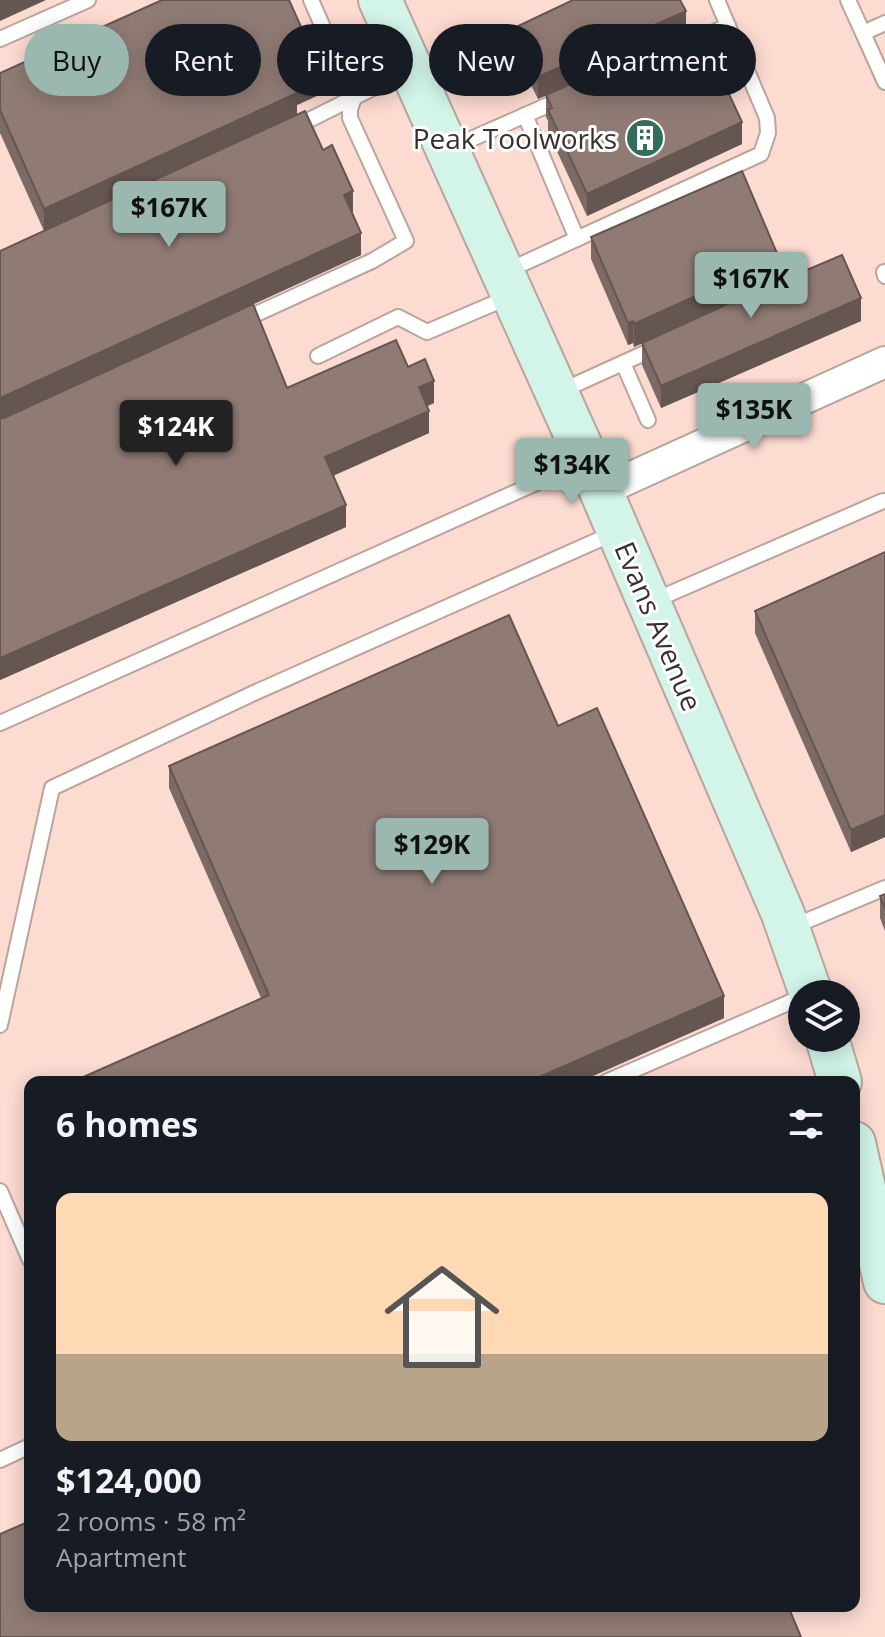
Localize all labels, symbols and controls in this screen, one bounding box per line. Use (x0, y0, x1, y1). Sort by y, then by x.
chip: Buy (24, 24, 129, 96)
chip: Rent (145, 24, 261, 96)
chip: Filters (277, 24, 413, 96)
chip: New (429, 24, 543, 96)
chip: Apartment (559, 24, 756, 96)
building icon: Peak Toolworks (624, 117, 666, 159)
place label: Peak Toolworks (413, 119, 617, 157)
pin: $167K (113, 181, 225, 249)
text: $167K (131, 189, 207, 225)
pin: $167K (695, 252, 807, 320)
text: $167K (713, 260, 789, 296)
pin: $135K (698, 383, 810, 451)
text: $135K (716, 391, 792, 427)
pin: $124K (120, 400, 232, 468)
text: $124K (138, 408, 214, 444)
pin: $134K (516, 438, 628, 506)
text: $134K (534, 446, 610, 482)
street label: Evans Avenue (606, 536, 712, 716)
pin: $129K (376, 818, 488, 886)
text: $129K (394, 826, 470, 862)
map controls (788, 980, 860, 1052)
button: layers (788, 980, 860, 1052)
text: 6 homes (56, 1101, 198, 1147)
icon: filters (784, 1102, 828, 1146)
icon: home (370, 1245, 514, 1389)
text: $124,000 (56, 1457, 202, 1503)
text: 2 rooms · 58 m² (56, 1503, 246, 1539)
text: Apartment (56, 1539, 187, 1575)

